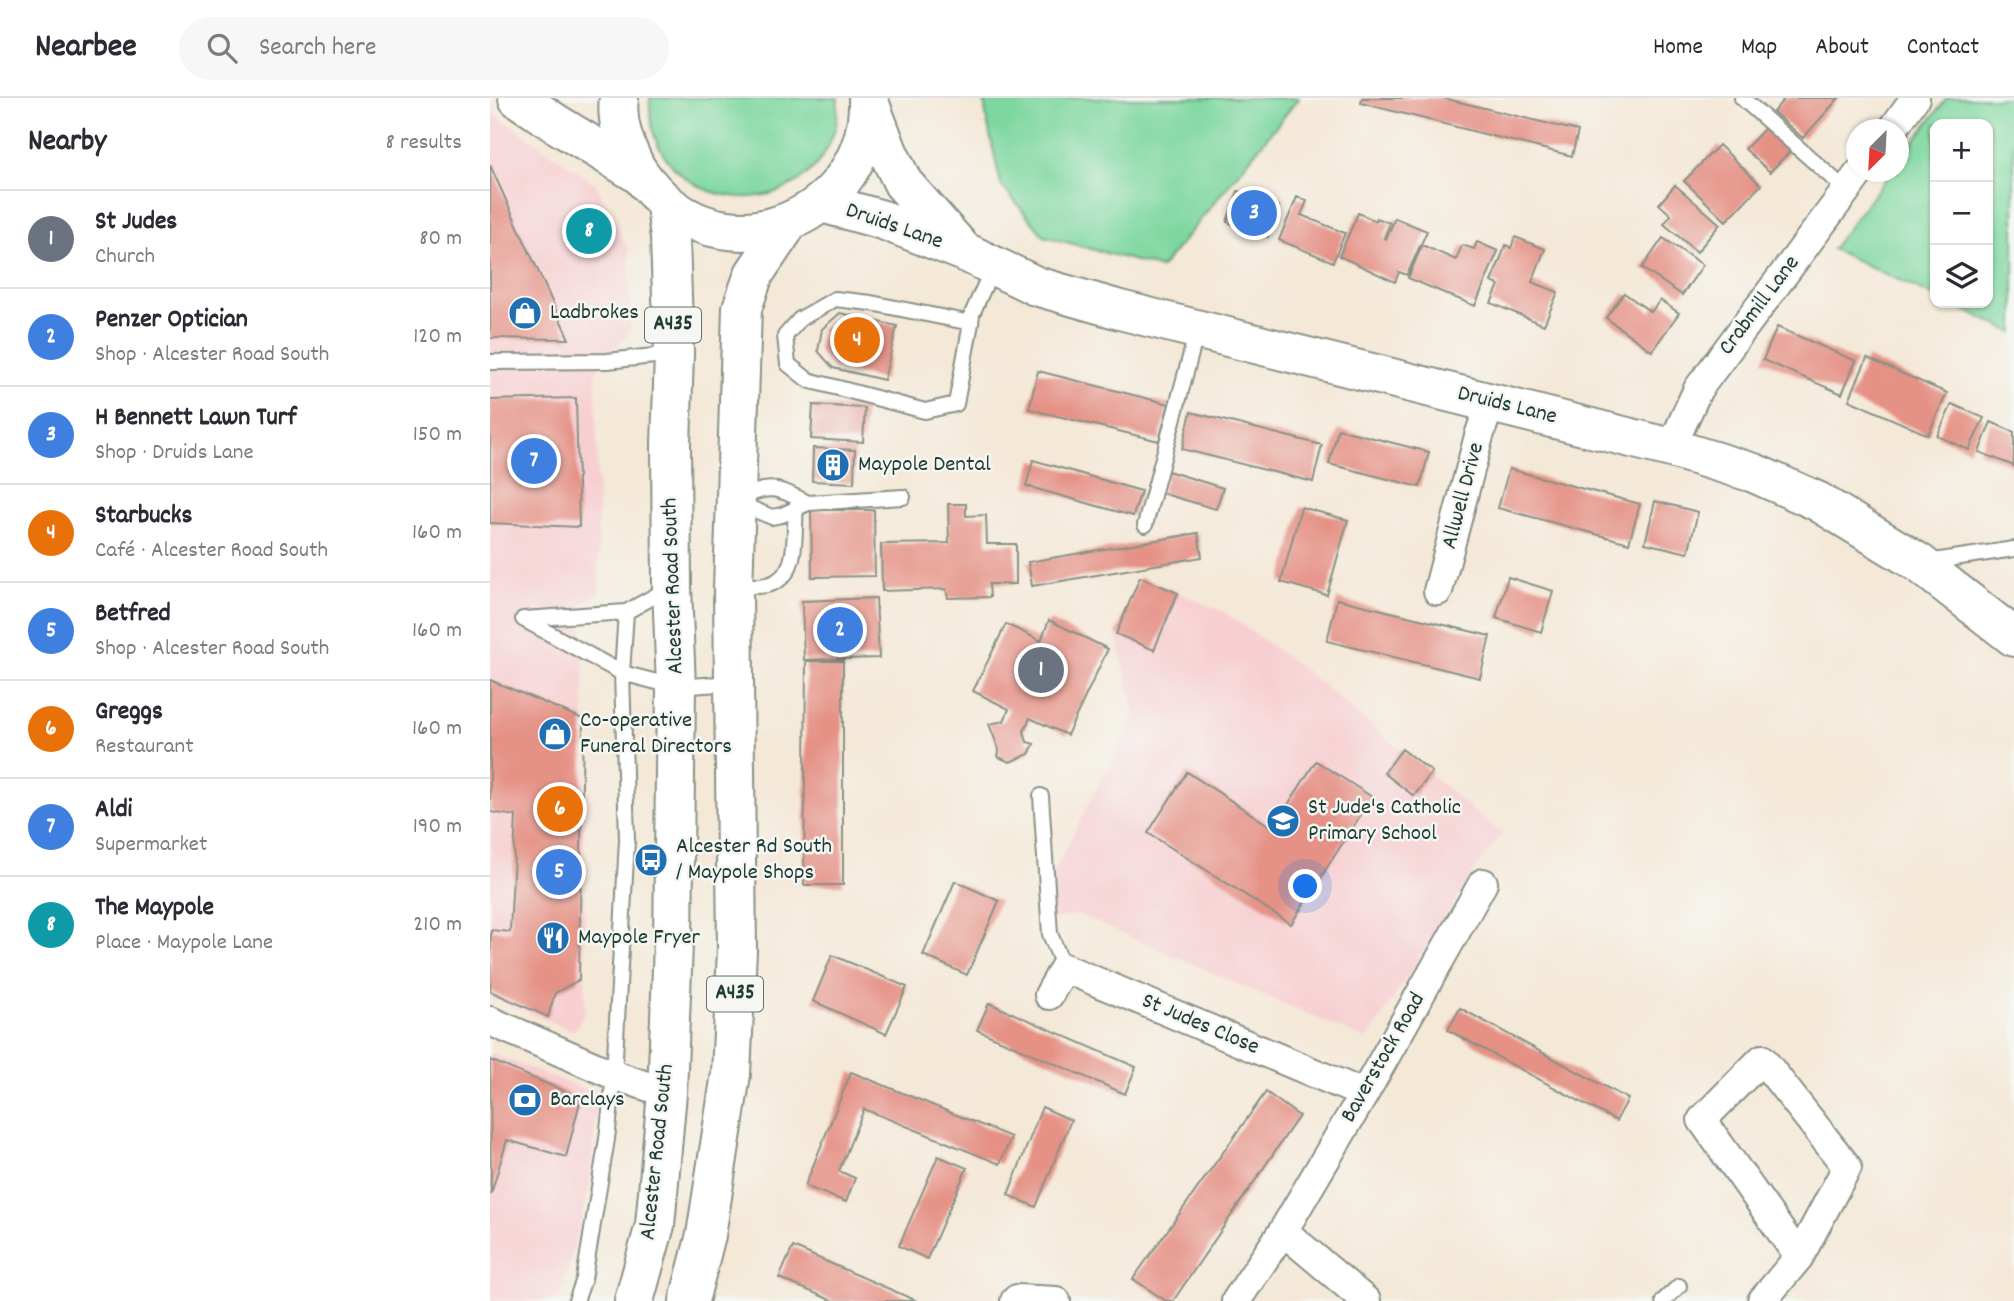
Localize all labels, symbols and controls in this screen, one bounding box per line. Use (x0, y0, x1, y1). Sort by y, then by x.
search box (179, 17, 669, 80)
text: Nearbee (35, 25, 137, 72)
icon: search (203, 29, 241, 67)
text: Search here (259, 30, 376, 67)
text: Home (1653, 31, 1703, 65)
text: Map (1741, 31, 1777, 65)
text: About (1815, 31, 1869, 65)
text: Contact (1907, 31, 1979, 65)
north arrow (1846, 119, 1909, 182)
map controls (1930, 119, 1993, 308)
button: + (1930, 119, 1993, 182)
text: Nearby (28, 122, 106, 165)
text: 8 results (386, 127, 462, 160)
button: − (1930, 182, 1993, 245)
pin: 3 (1231, 187, 1277, 239)
street label: Druids Lane (841, 195, 947, 259)
text: St Judes (95, 204, 177, 241)
pin: 8 (566, 205, 612, 257)
text: 1 (48, 223, 54, 256)
text: 80 m (419, 223, 462, 256)
text: Church (95, 241, 155, 274)
button: layers (1930, 245, 1993, 308)
street label: Crabmill Lane (1711, 249, 1809, 363)
shop icon: Ladbrokes (506, 294, 544, 332)
place label: Ladbrokes (550, 297, 639, 330)
text: Penzer Optician (95, 302, 248, 339)
road number: A435 (645, 308, 701, 342)
pin: 4 (834, 314, 880, 366)
text: 2 (46, 321, 56, 354)
text: 120 m (413, 321, 462, 354)
text: Shop · Alcester Road South (95, 339, 329, 372)
street label: Druids Lane (1454, 378, 1560, 434)
text: H Bennett Lawn Turf (95, 400, 297, 437)
text: 3 (46, 419, 56, 452)
text: 150 m (413, 419, 462, 452)
pin: 7 (511, 435, 557, 487)
text: Shop · Druids Lane (95, 437, 254, 470)
street label: Allwell Drive (1434, 439, 1494, 553)
building icon: Maypole Dental (814, 446, 852, 484)
place label: Maypole Dental (858, 449, 991, 482)
street label: Alcester Road South (654, 497, 694, 675)
text: Starbucks (95, 498, 192, 535)
text: 4 (46, 517, 56, 550)
text: 160 m (412, 517, 462, 550)
text: Café · Alcester Road South (95, 535, 328, 568)
text: Betfred (95, 596, 171, 633)
pin: 2 (817, 604, 863, 656)
text: 5 (46, 615, 56, 648)
text: 160 m (412, 615, 462, 648)
text: Shop · Alcester Road South (95, 633, 329, 666)
pin: 1 (1018, 644, 1064, 696)
text: Greggs (95, 694, 163, 731)
place label: Co-operative Funeral Directors (580, 705, 732, 764)
text: 6 (45, 713, 57, 746)
text: 160 m (412, 713, 462, 746)
shop icon: Co-operative Funeral Directors (536, 715, 574, 753)
text: Restaurant (95, 731, 194, 764)
pin: 6 (537, 783, 583, 835)
text: Aldi (95, 792, 132, 829)
place label: St Jude's Catholic Primary School (1308, 792, 1461, 851)
school or university icon: St Jude's Catholic Primary School (1264, 802, 1302, 840)
text: 7 (47, 811, 55, 844)
text: 190 m (413, 811, 462, 844)
text: Supermarket (95, 829, 207, 862)
place label: Alcester Rd South / Maypole Shops (676, 831, 832, 890)
bus stop icon: Alcester Rd South / Maypole Shops (632, 841, 670, 879)
pin: 5 (536, 846, 582, 898)
your location (1288, 869, 1322, 903)
text: The Maypole (95, 890, 214, 927)
text: 8 (46, 909, 56, 942)
text: 210 m (413, 909, 462, 942)
restaurant icon: Maypole Fryer (534, 919, 572, 957)
place label: Maypole Fryer (578, 922, 701, 955)
text: Place · Maypole Lane (95, 927, 273, 960)
road number: A435 (707, 976, 763, 1012)
street label: St Judes Close (1136, 985, 1264, 1065)
street label: Baverstock Road (1333, 987, 1435, 1129)
street label: Alcester Road South (632, 1062, 684, 1242)
bank icon: Barclays (506, 1081, 544, 1119)
place label: Barclays (550, 1084, 625, 1117)

